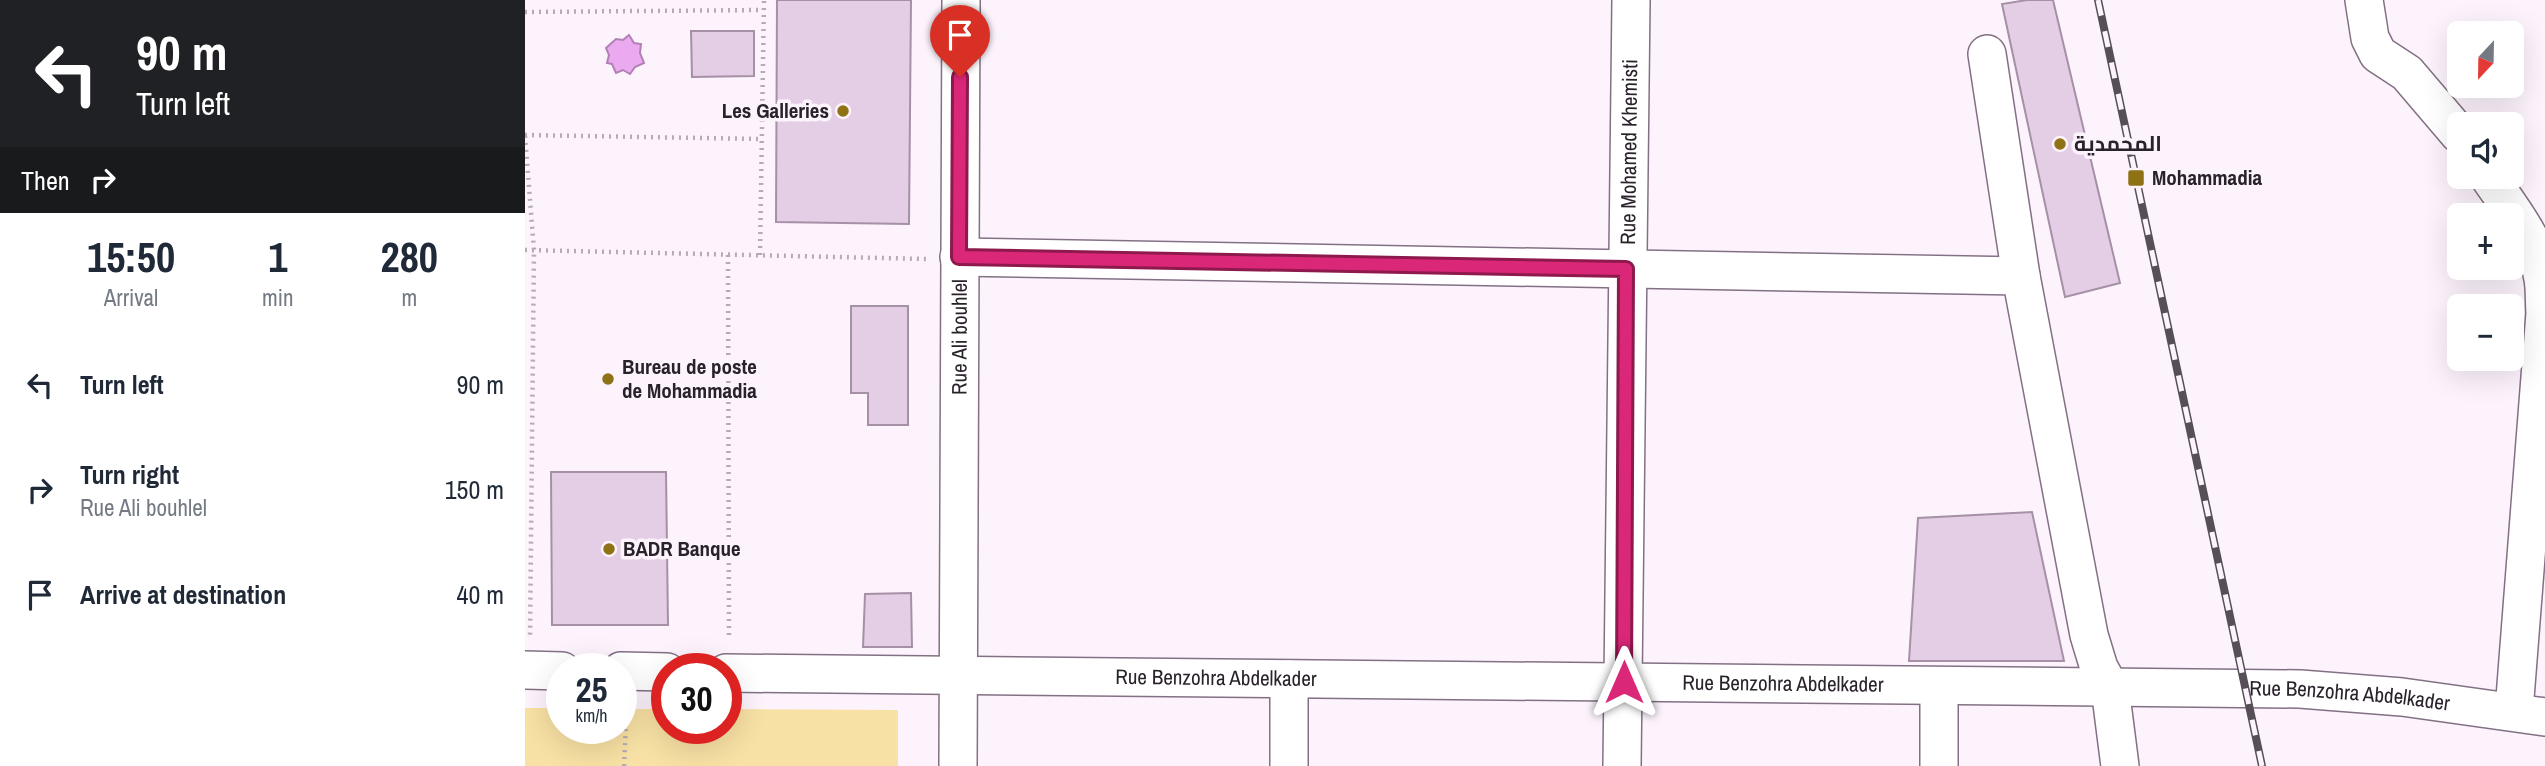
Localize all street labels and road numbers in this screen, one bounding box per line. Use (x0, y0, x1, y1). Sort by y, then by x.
street label: Rue Mohamed Khemisti (1613, 59, 1644, 245)
street label: Rue Ali bouhlel (944, 279, 974, 395)
street label: Rue Benzohra Abdelkader (1115, 662, 1317, 693)
street label: Rue Benzohra Abdelkader (1682, 668, 1884, 699)
street label: Rue Benzohra Abdelkader (2249, 673, 2452, 718)

